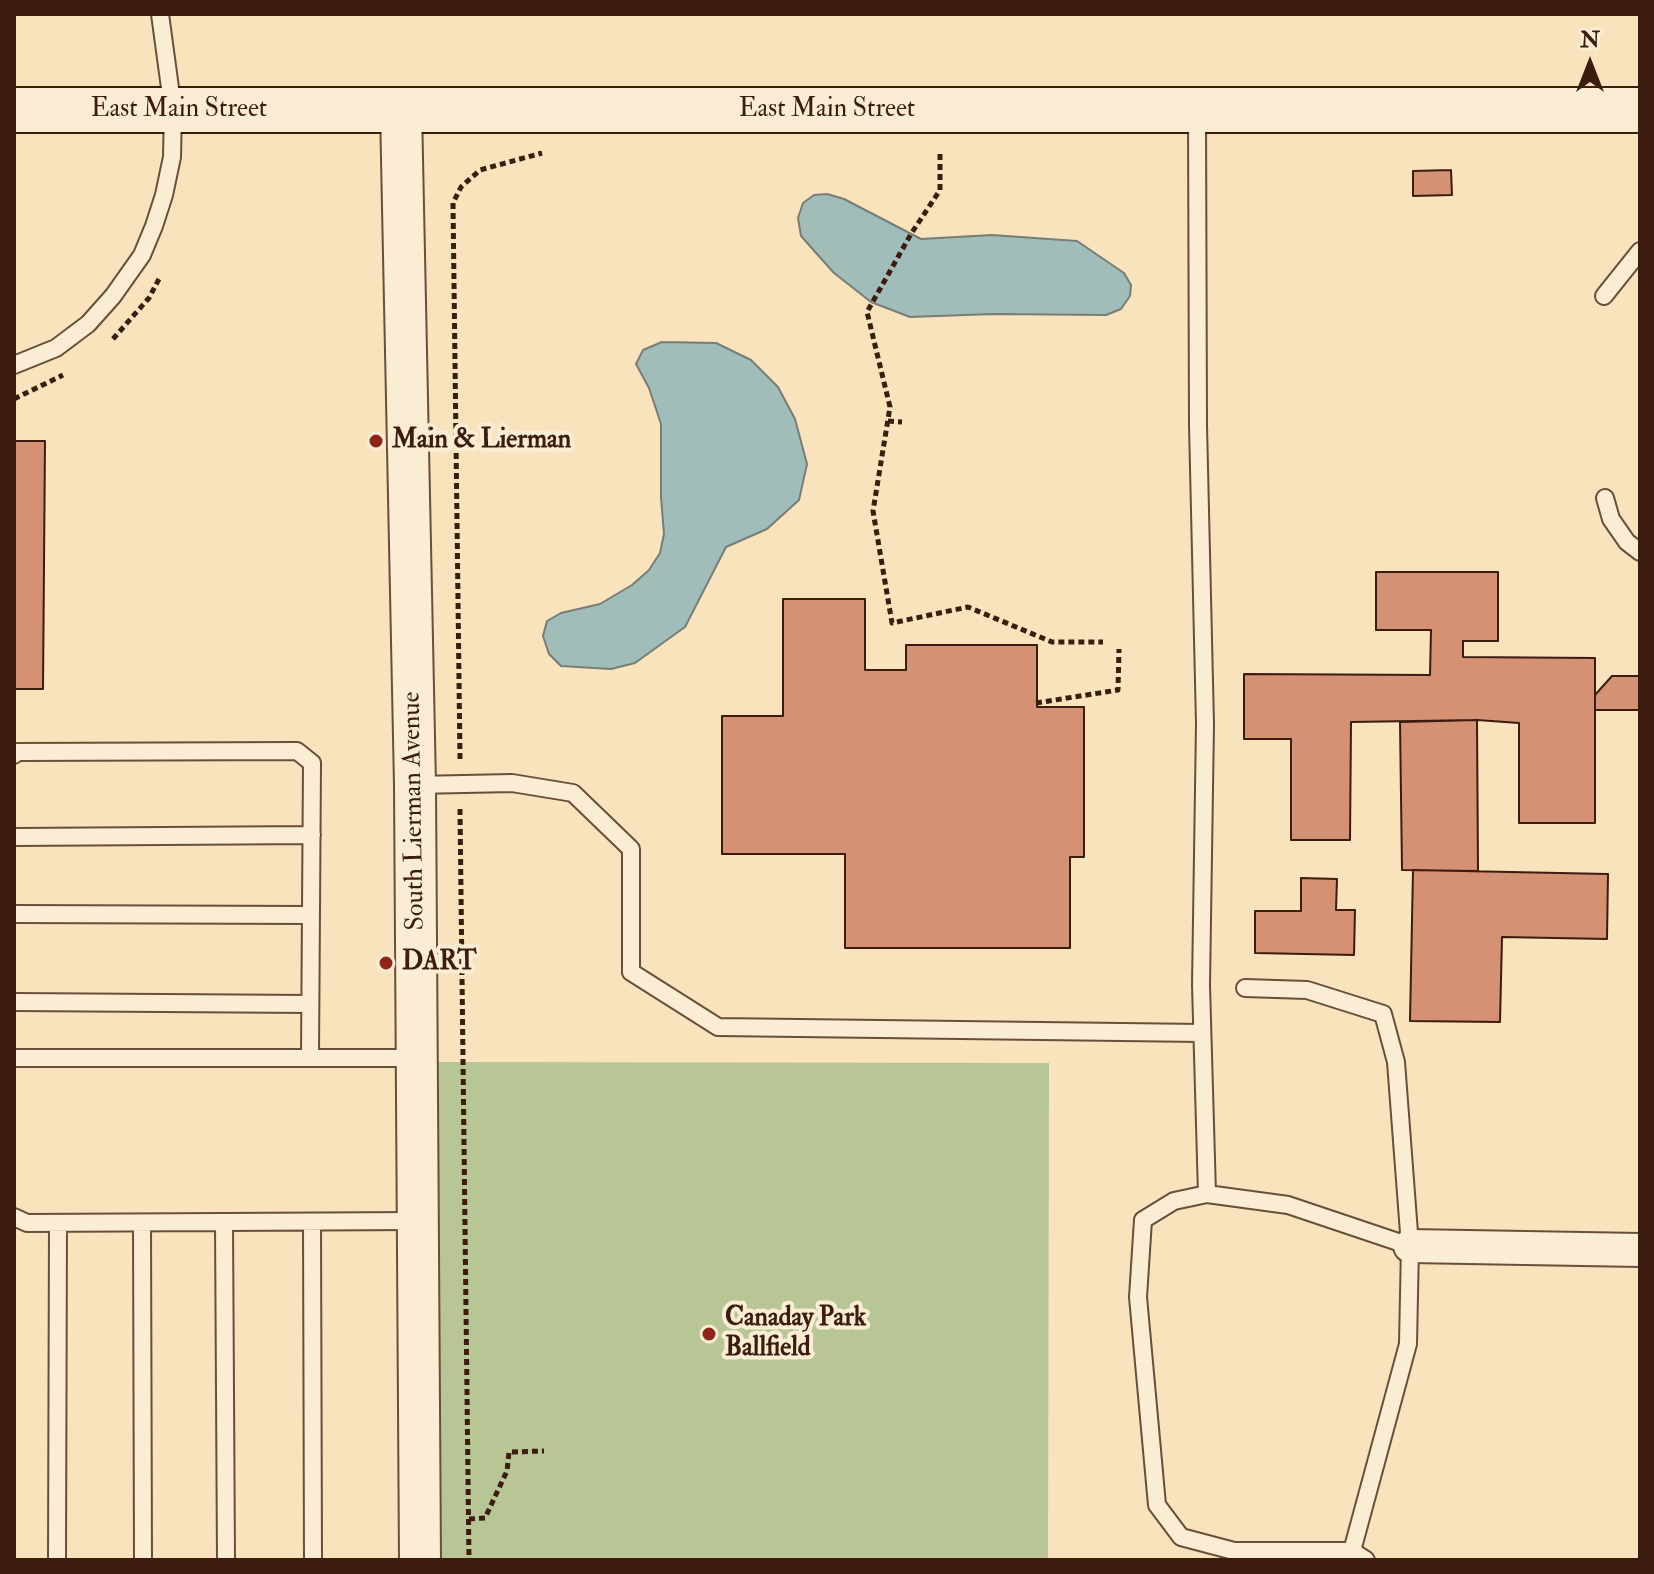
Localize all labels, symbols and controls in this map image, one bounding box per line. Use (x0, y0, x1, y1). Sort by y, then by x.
north arrow (1550, 24, 1630, 104)
text: N (1580, 26, 1600, 54)
street label: East Main Street (91, 94, 267, 126)
street label: East Main Street (739, 94, 915, 126)
place label: Main & Lierman (392, 425, 571, 457)
marker: Main & Lierman (367, 432, 385, 450)
street label: South Lierman Avenue (397, 691, 433, 931)
place label: DART (402, 947, 477, 979)
marker: DART (377, 954, 395, 972)
place label: Canaday Park Ballfield (725, 1303, 866, 1364)
marker: Canaday Park Ballfield (700, 1325, 718, 1343)

